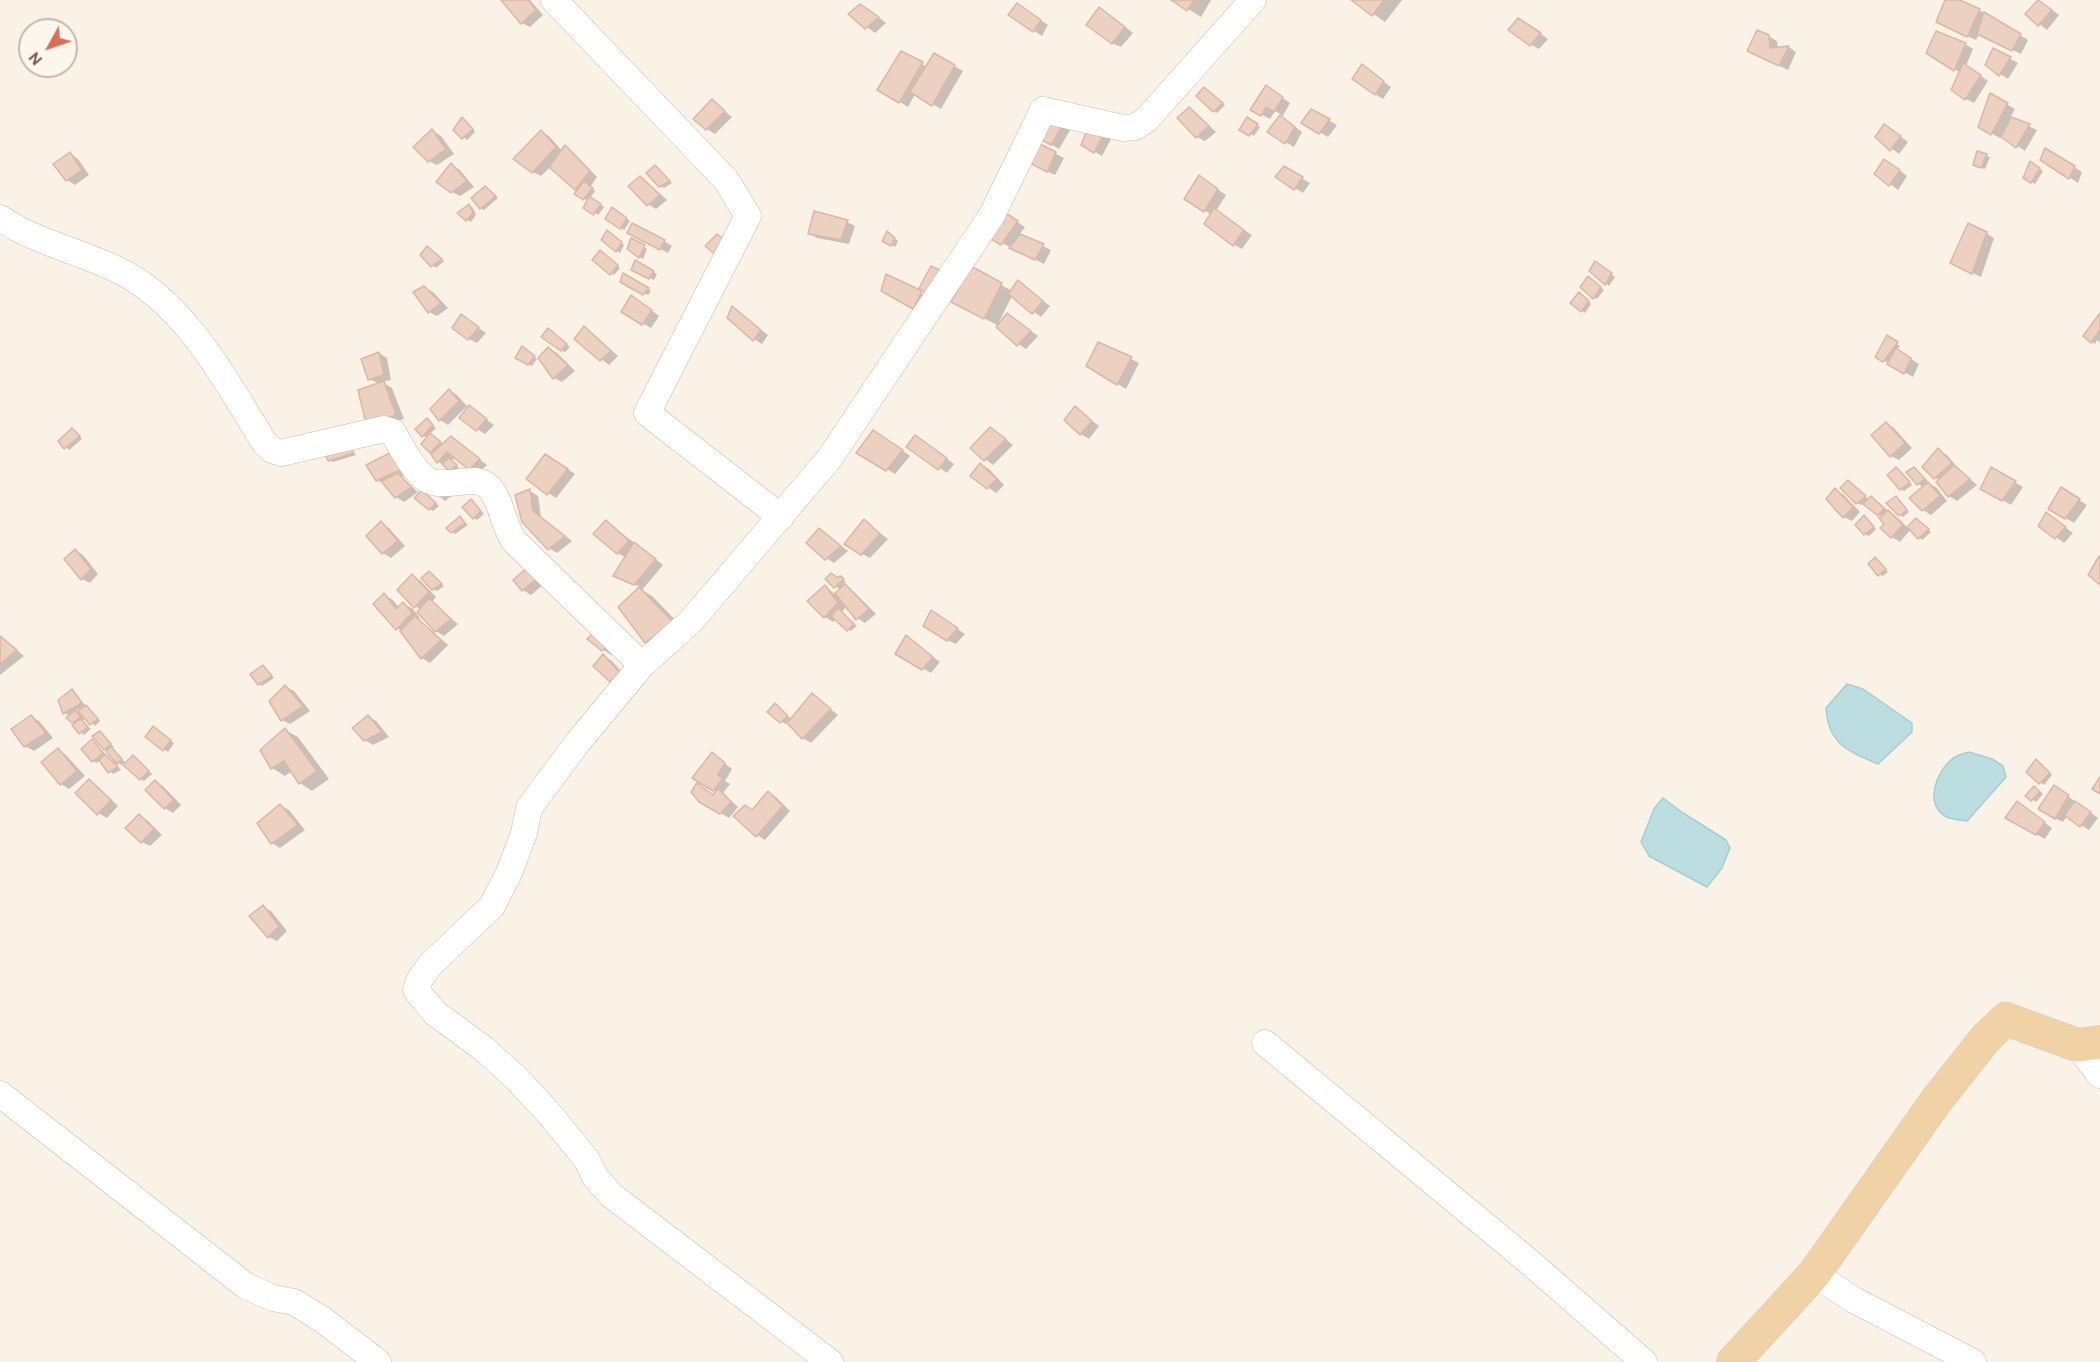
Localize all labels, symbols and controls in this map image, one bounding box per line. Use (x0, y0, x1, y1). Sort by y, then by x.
north arrow (18, 18, 78, 78)
text: N (24, 48, 46, 69)

